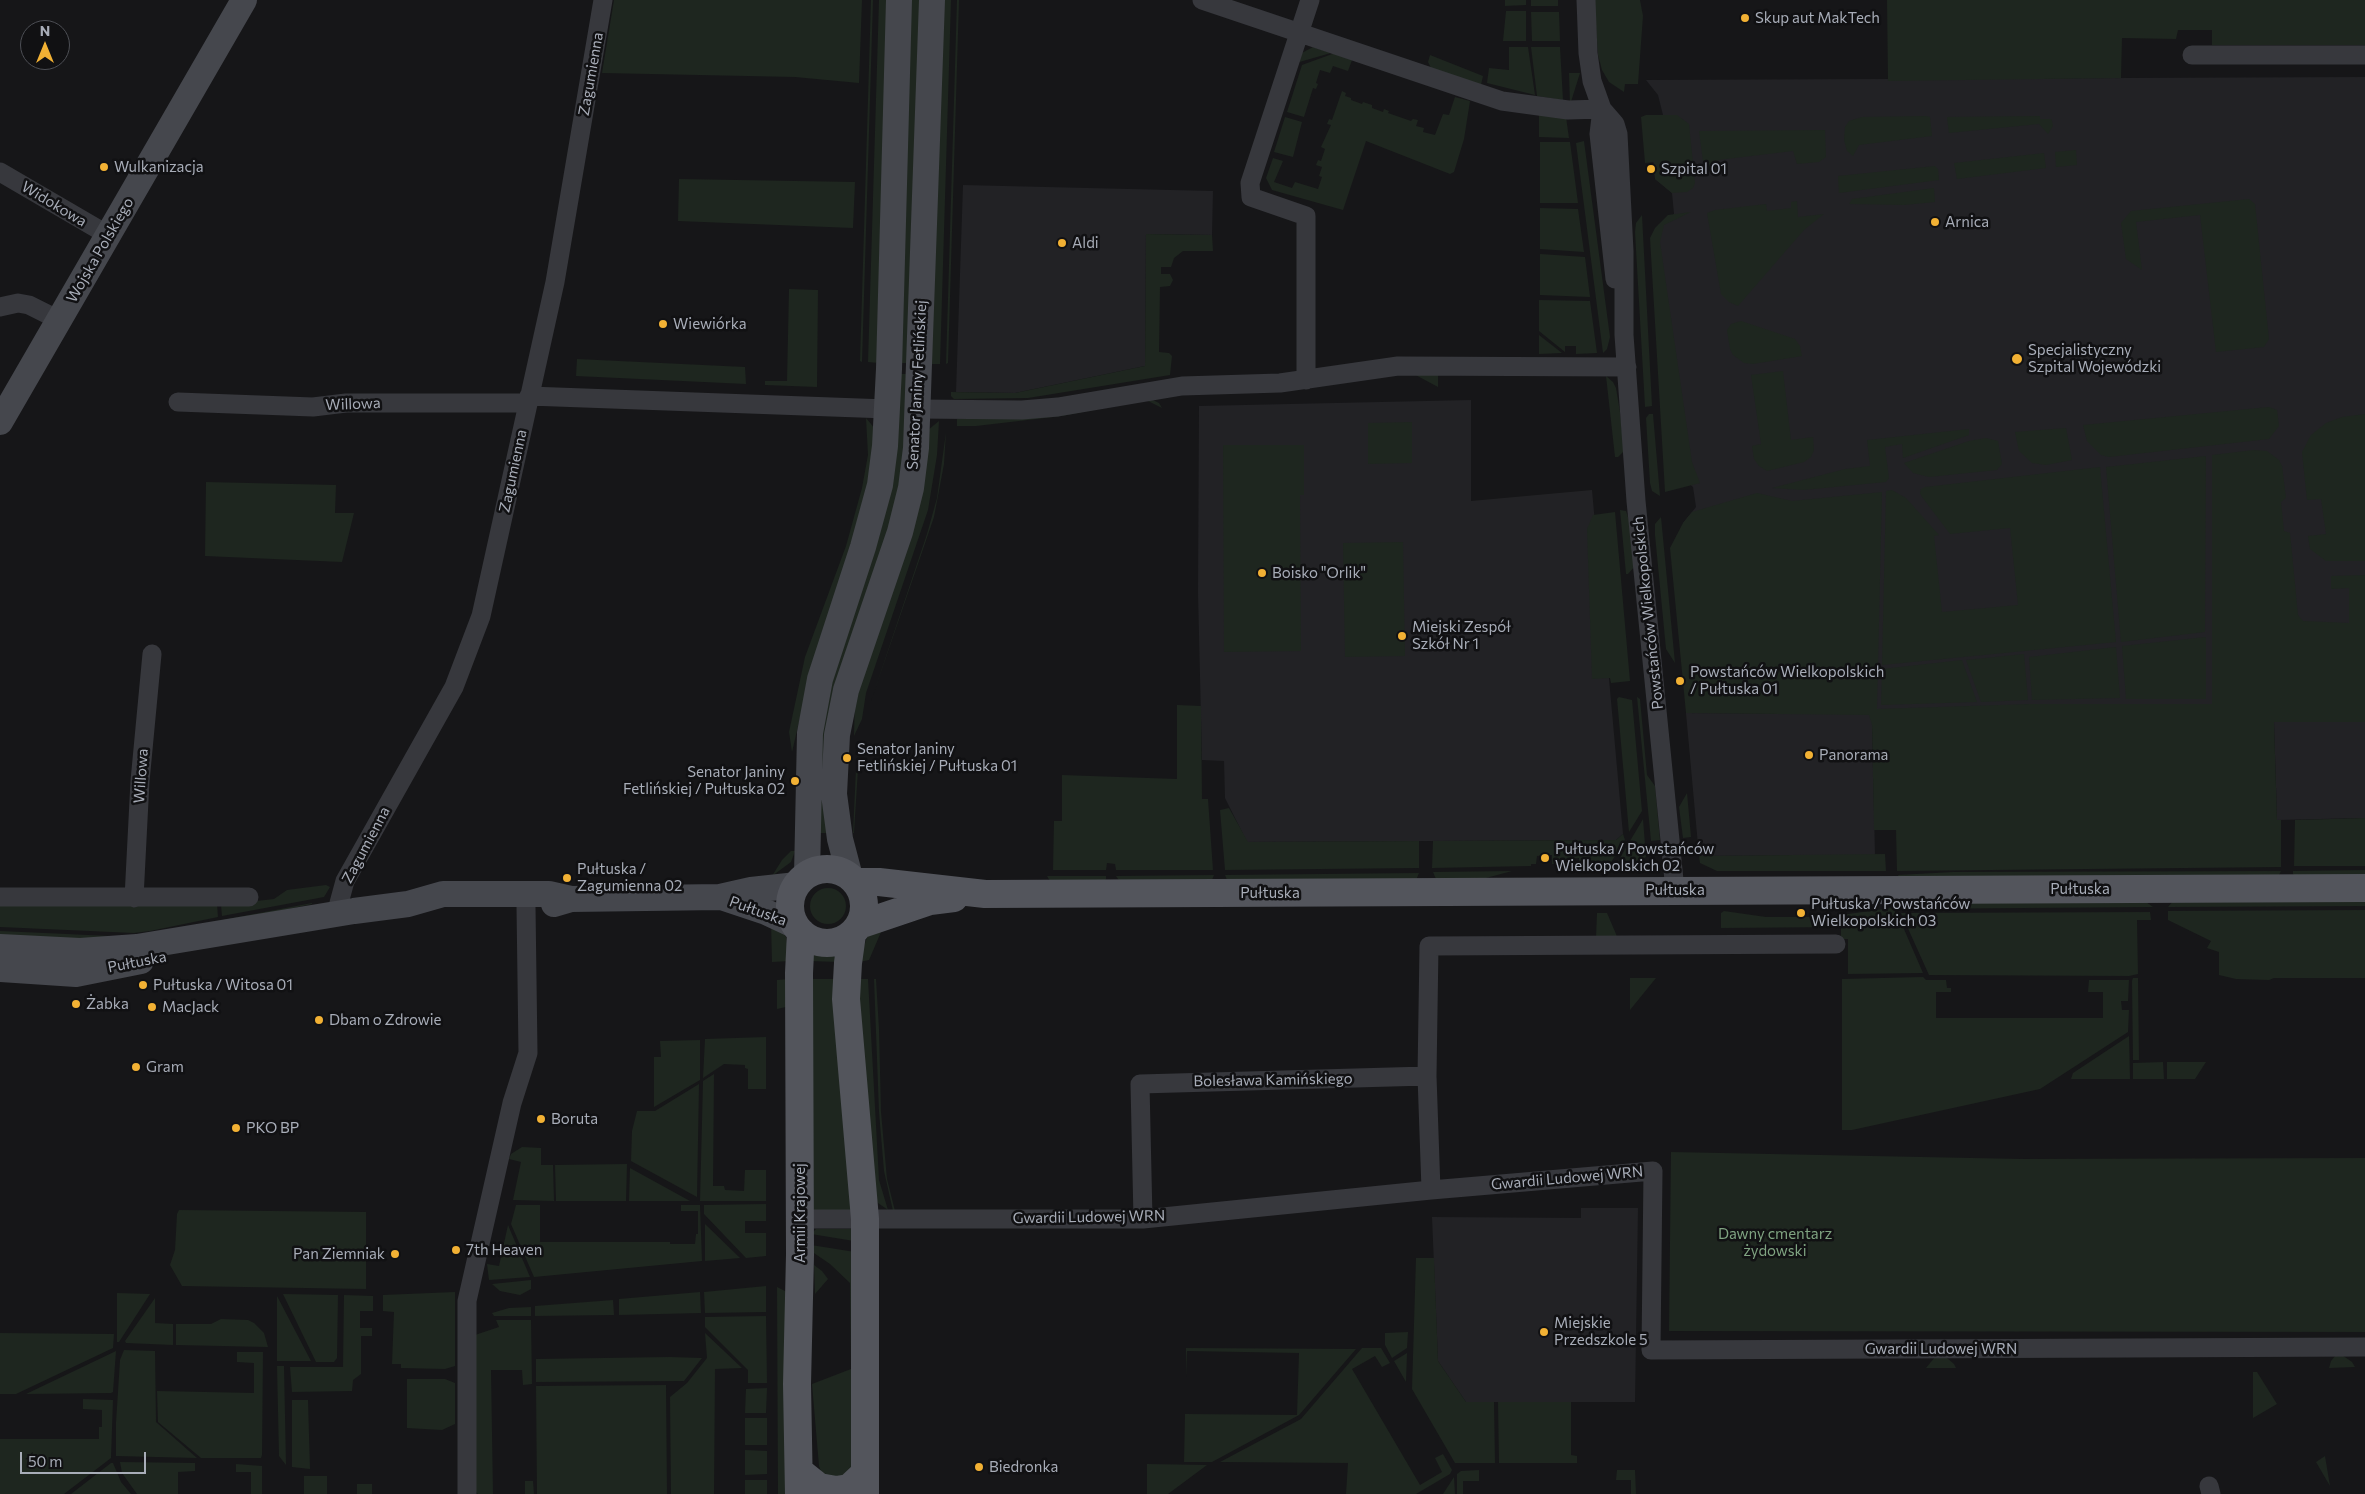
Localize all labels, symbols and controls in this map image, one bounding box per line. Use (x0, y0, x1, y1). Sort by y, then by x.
place label: Skup aut MakTech (1755, 9, 1880, 27)
marker: Skup aut MakTech (1739, 12, 1751, 24)
north arrow (20, 20, 70, 70)
text: N (40, 22, 50, 39)
street label: Zagumienna (575, 31, 607, 117)
place label: Wulkanizacja (114, 158, 204, 176)
place label: Szpital 01 (1661, 160, 1727, 178)
marker: Wulkanizacja (98, 161, 110, 173)
marker: Szpital 01 (1645, 163, 1657, 175)
street label: Widokowa (18, 177, 90, 231)
street label: Wojska Polskiego (63, 194, 137, 306)
place label: Arnica (1945, 213, 1989, 231)
marker: Arnica (1929, 216, 1941, 228)
place label: Aldi (1072, 234, 1099, 252)
marker: Aldi (1056, 237, 1068, 249)
street label: Senator Janiny Fetlińskiej (904, 300, 930, 470)
place label: Wiewiórka (673, 315, 747, 333)
marker: Wiewiórka (657, 318, 669, 330)
place label: Specjalistyczny Szpital Wojewódzki (2028, 341, 2161, 376)
marker: Specjalistyczny Szpital Wojewódzki (2010, 352, 2024, 366)
street label: Willowa (325, 394, 381, 414)
street label: Zagumienna (495, 428, 531, 514)
street label: Powstańców Wielkopolskich (1629, 515, 1667, 711)
place label: Boisko "Orlik" (1272, 564, 1366, 582)
marker: Boisko "Orlik" (1256, 567, 1268, 579)
place label: Miejski Zespół Szkół Nr 1 (1412, 618, 1511, 653)
marker: Miejski Zespół Szkół Nr 1 (1396, 630, 1408, 642)
place label: Powstańców Wielkopolskich / Pułtuska 01 (1690, 663, 1884, 698)
marker: Powstańców Wielkopolskich / Pułtuska 01 (1674, 675, 1686, 687)
place label: Senator Janiny Fetlińskiej / Pułtuska 01 (857, 740, 1017, 775)
place label: Panorama (1819, 746, 1888, 764)
street label: Willowa (130, 748, 152, 804)
marker: Panorama (1803, 749, 1815, 761)
marker: Senator Janiny Fetlińskiej / Pułtuska 01 (841, 752, 853, 764)
place label: Senator Janiny Fetlińskiej / Pułtuska 02 (623, 763, 785, 798)
marker: Senator Janiny Fetlińskiej / Pułtuska 02 (789, 775, 801, 787)
street label: Zagumienna (338, 804, 394, 886)
place label: Pułtuska / Powstańców Wielkopolskich 02 (1555, 840, 1714, 875)
marker: Pułtuska / Powstańców Wielkopolskich 02 (1539, 852, 1551, 864)
place label: Pułtuska / Zagumienna 02 (577, 860, 682, 895)
marker: Pułtuska / Zagumienna 02 (561, 872, 573, 884)
street label: Pułtuska (2050, 880, 2110, 898)
street label: Pułtuska (1645, 881, 1705, 899)
street label: Pułtuska (1240, 884, 1300, 902)
street label: Pułtuska (727, 892, 789, 930)
place label: Pułtuska / Powstańców Wielkopolskich 03 (1811, 895, 1970, 930)
marker: Pułtuska / Powstańców Wielkopolskich 03 (1795, 907, 1807, 919)
street label: Pułtuska (106, 947, 168, 977)
place label: Pułtuska / Witosa 01 (153, 976, 293, 994)
marker: Pułtuska / Witosa 01 (137, 979, 149, 991)
place label: Żabka (86, 995, 129, 1013)
marker: Żabka (70, 998, 82, 1010)
place label: MacJack (162, 998, 219, 1016)
marker: MacJack (146, 1001, 158, 1013)
place label: Dbam o Zdrowie (329, 1011, 441, 1029)
marker: Dbam o Zdrowie (313, 1014, 325, 1026)
place label: Gram (146, 1058, 184, 1076)
marker: Gram (130, 1061, 142, 1073)
street label: Bolesława Kamińskiego (1193, 1070, 1353, 1090)
place label: Boruta (551, 1110, 598, 1128)
marker: Boruta (535, 1113, 547, 1125)
place label: PKO BP (246, 1119, 299, 1137)
marker: PKO BP (230, 1122, 242, 1134)
street label: Gwardii Ludowej WRN (1490, 1162, 1644, 1194)
street label: Armii Krajowej (791, 1163, 809, 1263)
street label: Gwardii Ludowej WRN (1013, 1207, 1165, 1227)
park label: Dawny cmentarz żydowski (1718, 1225, 1832, 1260)
place label: 7th Heaven (466, 1241, 542, 1259)
marker: 7th Heaven (450, 1244, 462, 1256)
place label: Pan Ziemniak (293, 1245, 385, 1263)
marker: Pan Ziemniak (389, 1248, 401, 1260)
place label: Miejskie Przedszkole 5 (1554, 1314, 1648, 1349)
marker: Miejskie Przedszkole 5 (1538, 1326, 1550, 1338)
street label: Gwardii Ludowej WRN (1865, 1340, 2017, 1358)
scale bar (22, 1442, 149, 1474)
text: 50 m (28, 1452, 62, 1470)
place label: Biedronka (989, 1458, 1058, 1476)
marker: Biedronka (973, 1461, 985, 1473)

